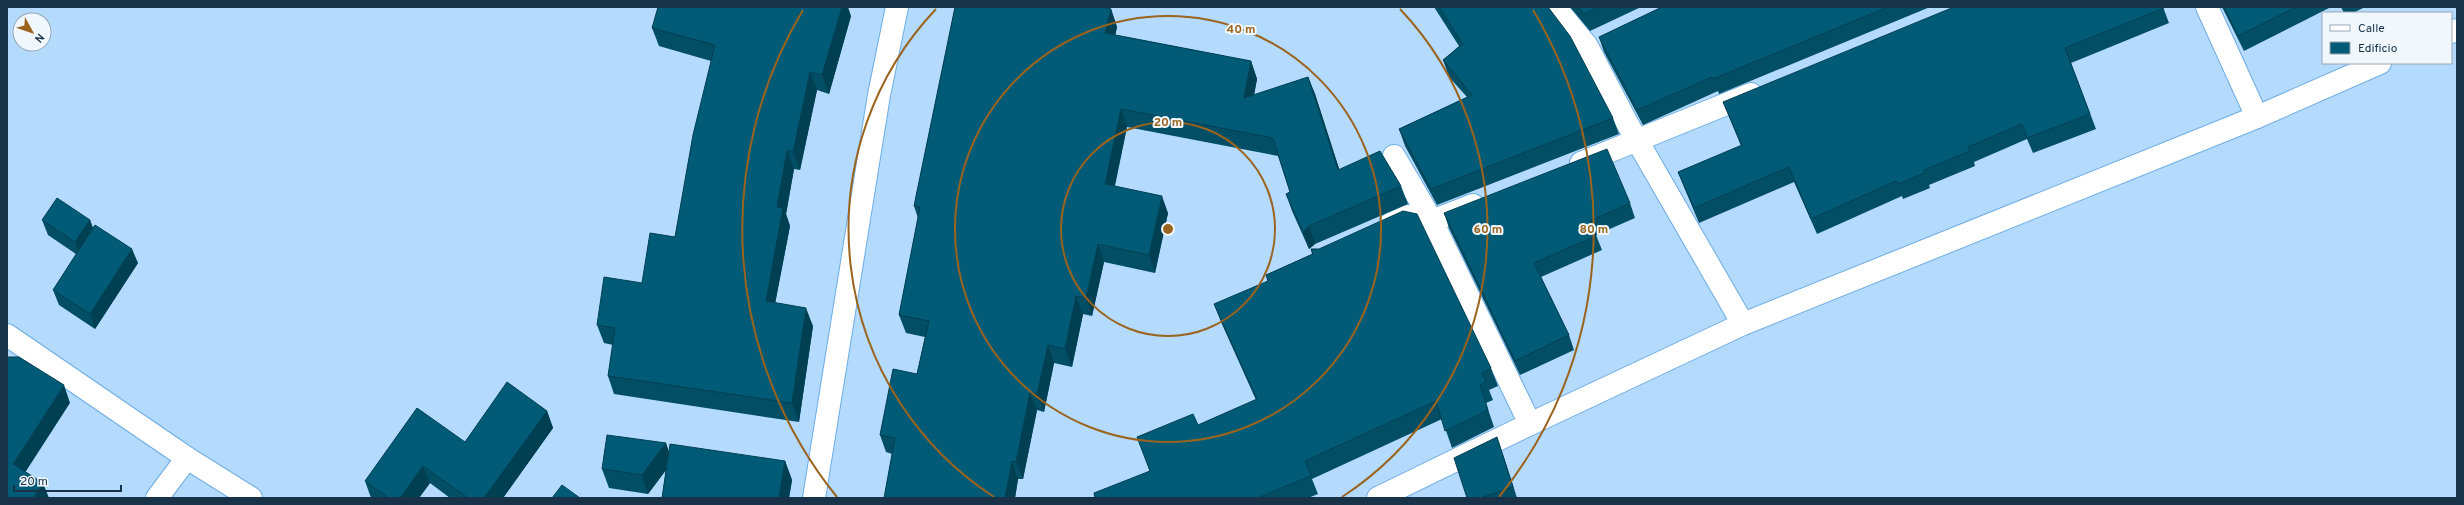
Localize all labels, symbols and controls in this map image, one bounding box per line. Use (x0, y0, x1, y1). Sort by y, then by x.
north arrow (12, 12, 52, 52)
legend (2322, 12, 2452, 64)
text: Calle (2358, 21, 2385, 37)
text: 40 m (1226, 22, 1256, 38)
text: N (31, 30, 47, 45)
text: Edificio (2358, 41, 2398, 57)
text: 20 m (1154, 115, 1182, 131)
centre of rings (1161, 222, 1175, 236)
text: 60 m (1474, 222, 1502, 238)
text: 80 m (1580, 222, 1608, 238)
scale bar (14, 467, 121, 493)
text: 20 m (20, 474, 48, 490)

